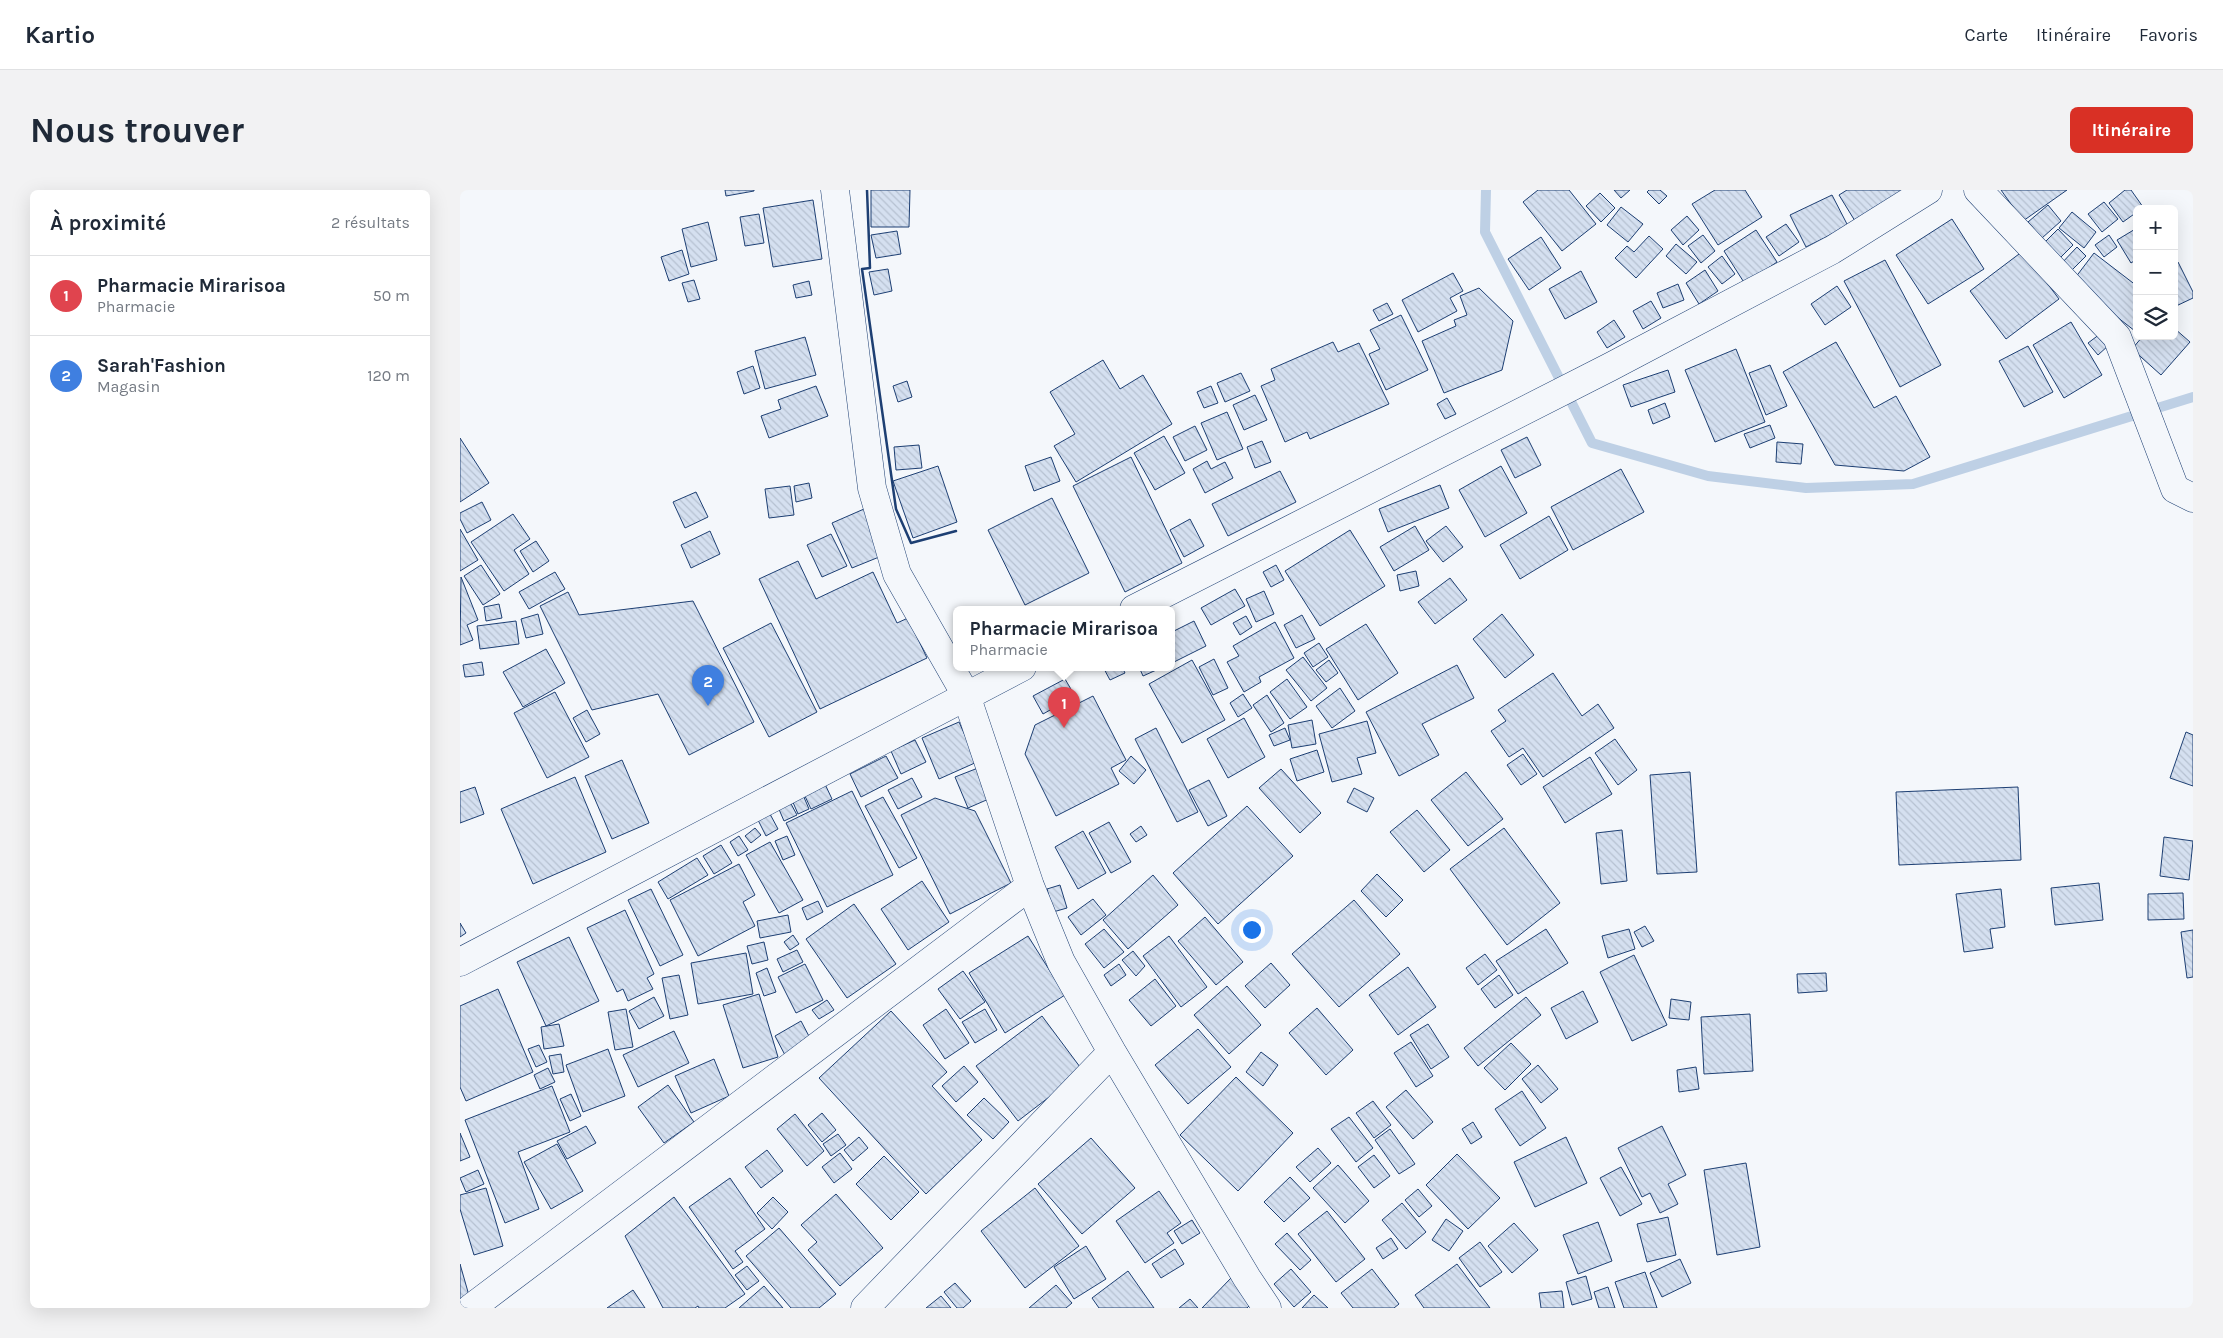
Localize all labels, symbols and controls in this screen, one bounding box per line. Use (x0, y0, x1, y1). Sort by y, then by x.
text: Kartio (25, 21, 95, 49)
text: Carte (1965, 24, 2008, 46)
text: Itinéraire (2036, 24, 2111, 46)
text: Favoris (2139, 24, 2198, 46)
button: Itinéraire (2070, 107, 2193, 153)
text: Nous trouver (30, 110, 244, 151)
map controls (2133, 205, 2178, 340)
button: + (2133, 205, 2178, 250)
text: À proximité (50, 211, 166, 235)
text: 2 résultats (331, 213, 410, 232)
button: − (2133, 250, 2178, 295)
text: Pharmacie Mirarisoa (97, 275, 286, 297)
text: 1 (63, 286, 69, 305)
text: 50 m (373, 286, 410, 305)
button: layers (2133, 295, 2178, 340)
text: Pharmacie (97, 297, 175, 316)
text: Sarah'Fashion (97, 355, 226, 377)
text: 2 (61, 366, 71, 385)
text: 120 m (367, 366, 410, 385)
text: Magasin (97, 377, 160, 396)
popup (953, 606, 1175, 671)
text: Pharmacie Mirarisoa (970, 618, 1158, 640)
text: Pharmacie (970, 640, 1048, 659)
pin: 2 (692, 665, 724, 706)
pin: 1 (1048, 687, 1080, 728)
your location (1239, 917, 1265, 943)

